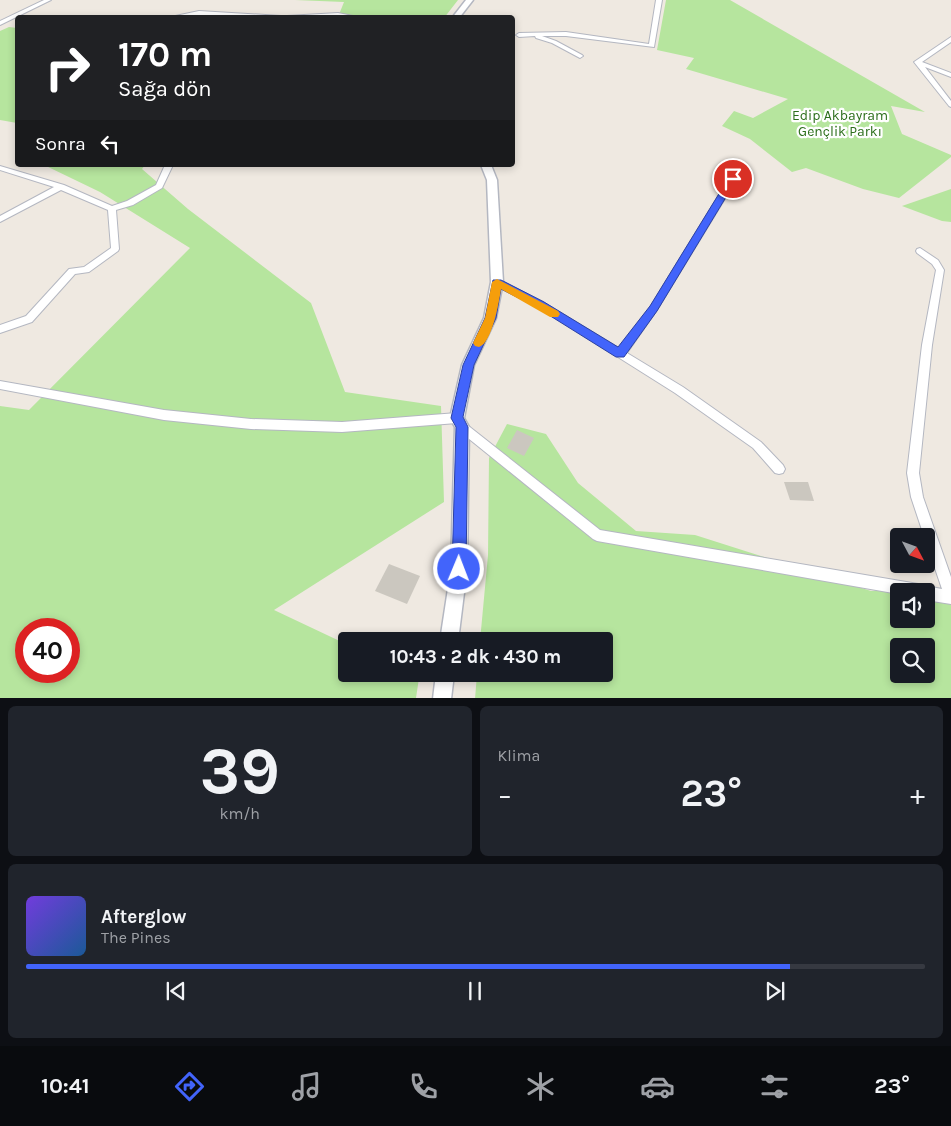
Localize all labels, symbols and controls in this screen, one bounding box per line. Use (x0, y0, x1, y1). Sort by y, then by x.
text: 170 m (118, 34, 212, 75)
icon: right (35, 35, 100, 100)
text: Sağa dön (118, 76, 212, 102)
park label: Edip Akbayram Gençlik Parkı (792, 107, 888, 140)
icon: left (96, 130, 124, 158)
text: Sonra (35, 133, 86, 155)
pin (712, 158, 754, 200)
icon: arrive (719, 165, 747, 193)
north arrow (890, 528, 935, 572)
map controls (890, 528, 935, 683)
position arrow (432, 542, 484, 594)
button: sound (890, 583, 935, 628)
speed limit sign: 40 (15, 618, 80, 683)
button: search (890, 638, 935, 683)
text: 10:43 · 2 dk · 430 m (390, 646, 561, 668)
text: 39 (200, 733, 280, 809)
text: Klima (498, 746, 540, 765)
text: 23° (681, 771, 742, 816)
text: − (498, 778, 512, 811)
text: + (910, 778, 925, 811)
text: km/h (219, 804, 260, 823)
text: Afterglow (101, 906, 187, 928)
text: The Pines (101, 928, 171, 947)
icon: previous (162, 977, 190, 1005)
icon: pause (461, 977, 489, 1005)
icon: next (761, 977, 789, 1005)
icon: directions (172, 1069, 207, 1104)
icon: music (289, 1069, 324, 1104)
icon: phone (406, 1069, 441, 1104)
icon: climate (523, 1069, 558, 1104)
icon: car (640, 1069, 675, 1104)
icon: filters (757, 1069, 792, 1104)
text: 10:41 (41, 1073, 90, 1099)
text: 23° (874, 1073, 910, 1099)

